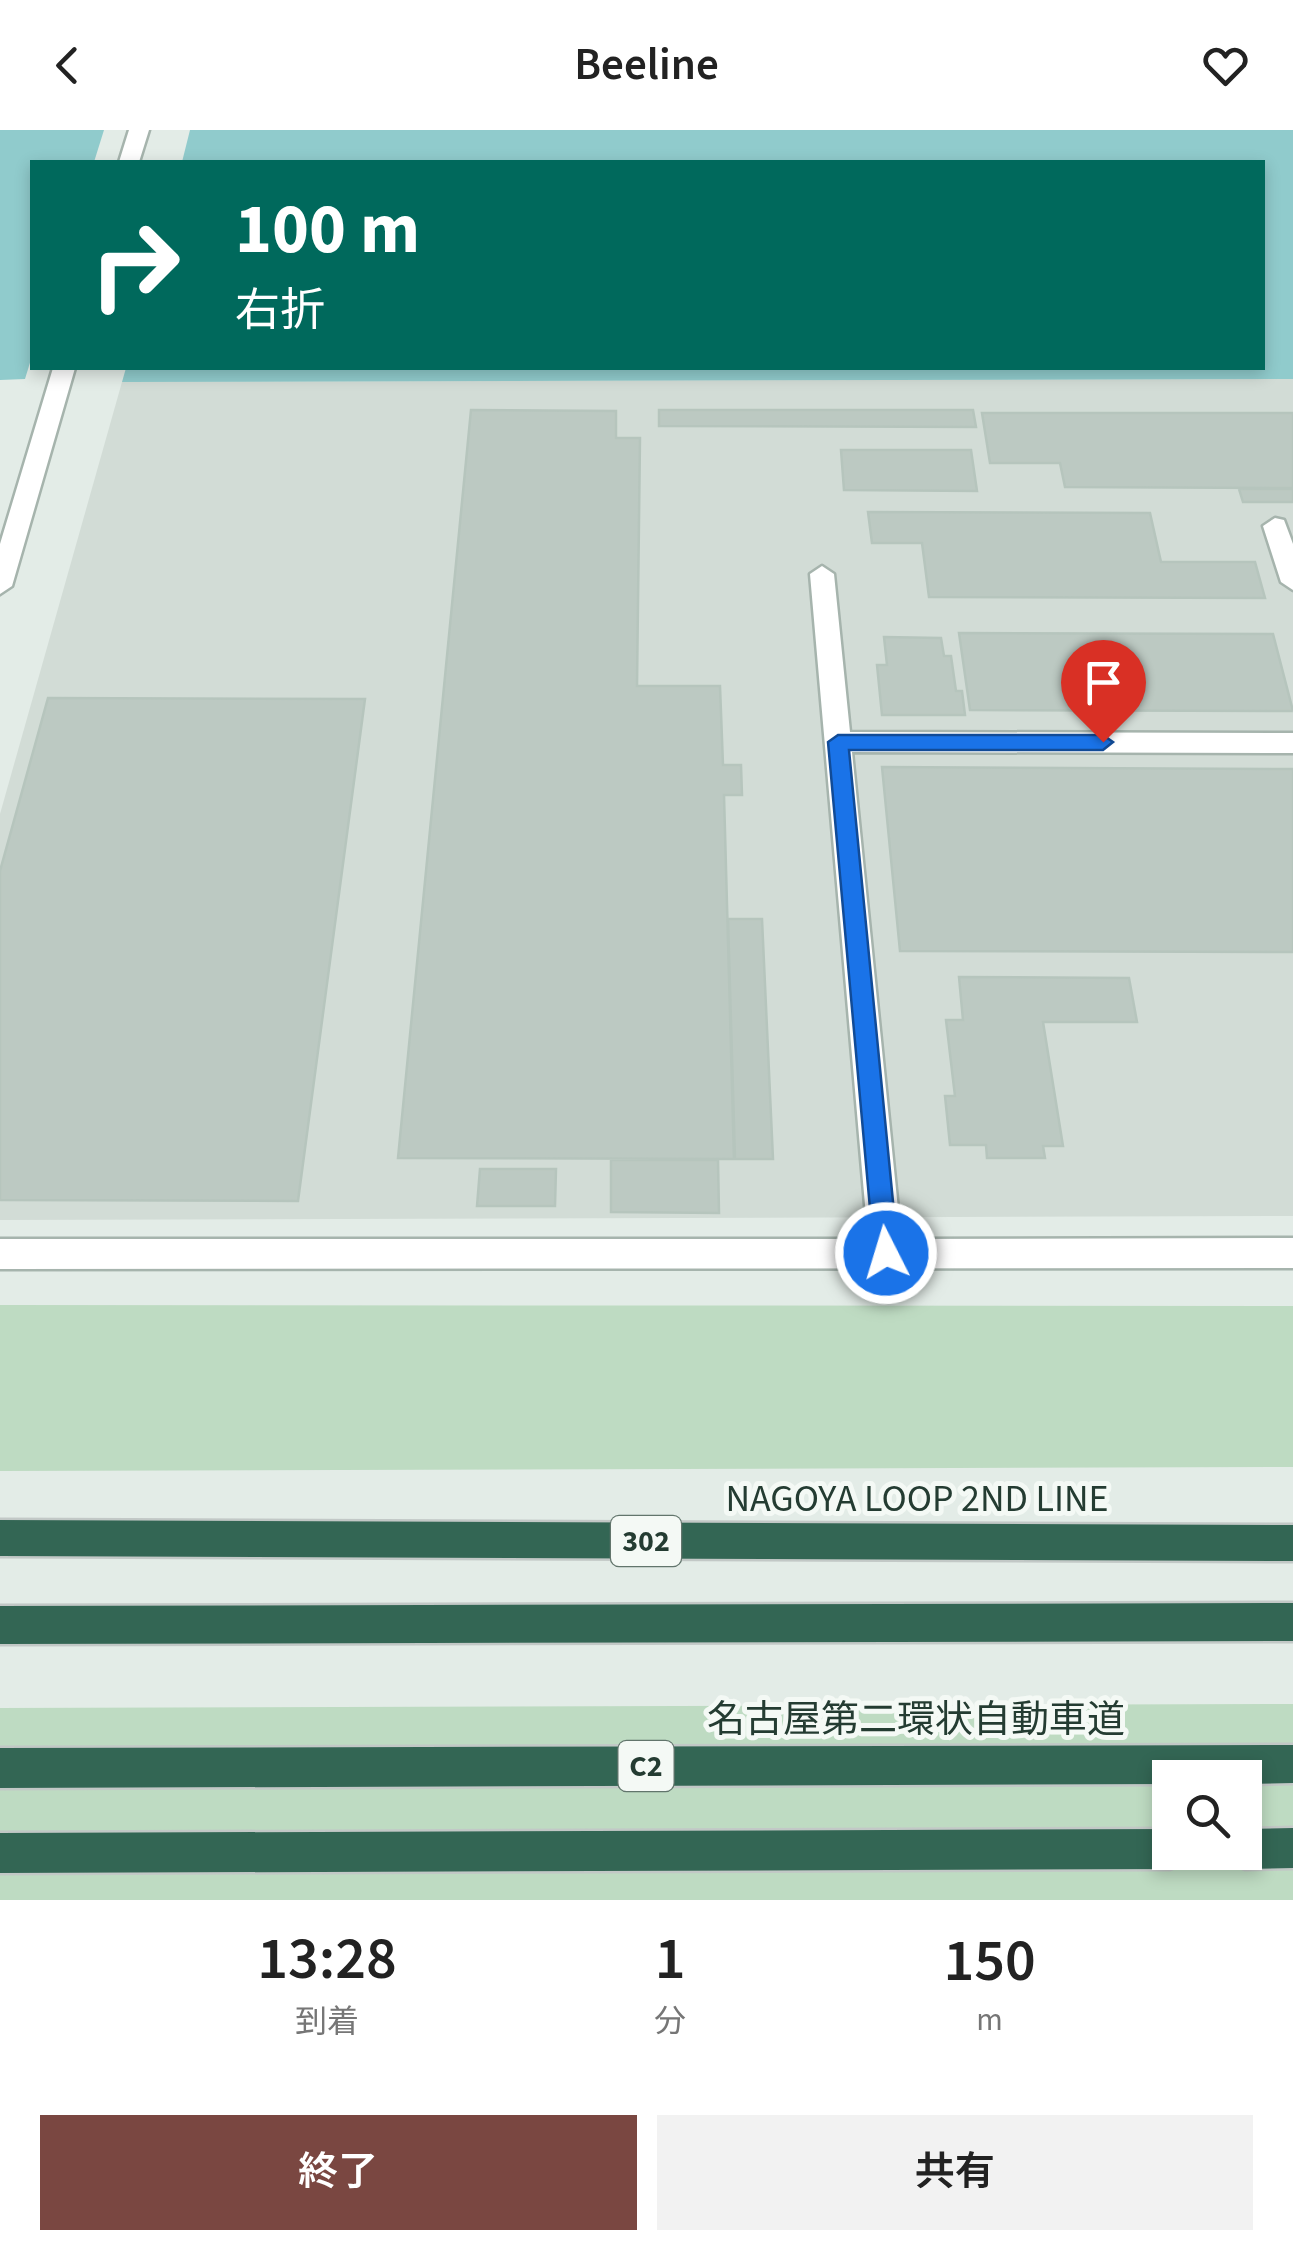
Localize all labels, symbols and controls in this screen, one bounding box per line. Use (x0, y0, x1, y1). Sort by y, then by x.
text: Beeline (574, 33, 719, 97)
icon: back (40, 38, 95, 93)
icon: heart (1198, 38, 1253, 93)
text: 100 m (235, 180, 420, 280)
icon: right (70, 200, 200, 330)
text: 右折 (235, 279, 325, 343)
pin (1061, 640, 1146, 743)
icon: arrive (1076, 655, 1131, 710)
position arrow (834, 1201, 938, 1305)
street label: NAGOYA LOOP 2ND LINE (725, 1472, 1109, 1526)
road number: 302 (611, 1516, 681, 1566)
street label: 名古屋第二環状自動車道 (707, 1693, 1125, 1747)
road number: C2 (618, 1741, 674, 1791)
map controls (1152, 1760, 1262, 1870)
button: search (1152, 1760, 1262, 1870)
text: 13:28 (257, 1917, 397, 2002)
text: 1 (655, 1917, 686, 2002)
text: 150 (943, 1919, 1036, 2004)
text: m (976, 1997, 1003, 2043)
text: 到着 (295, 1999, 359, 2045)
text: 分 (654, 1999, 686, 2045)
button: 終了 (40, 2115, 637, 2230)
button: 共有 (657, 2115, 1253, 2230)

